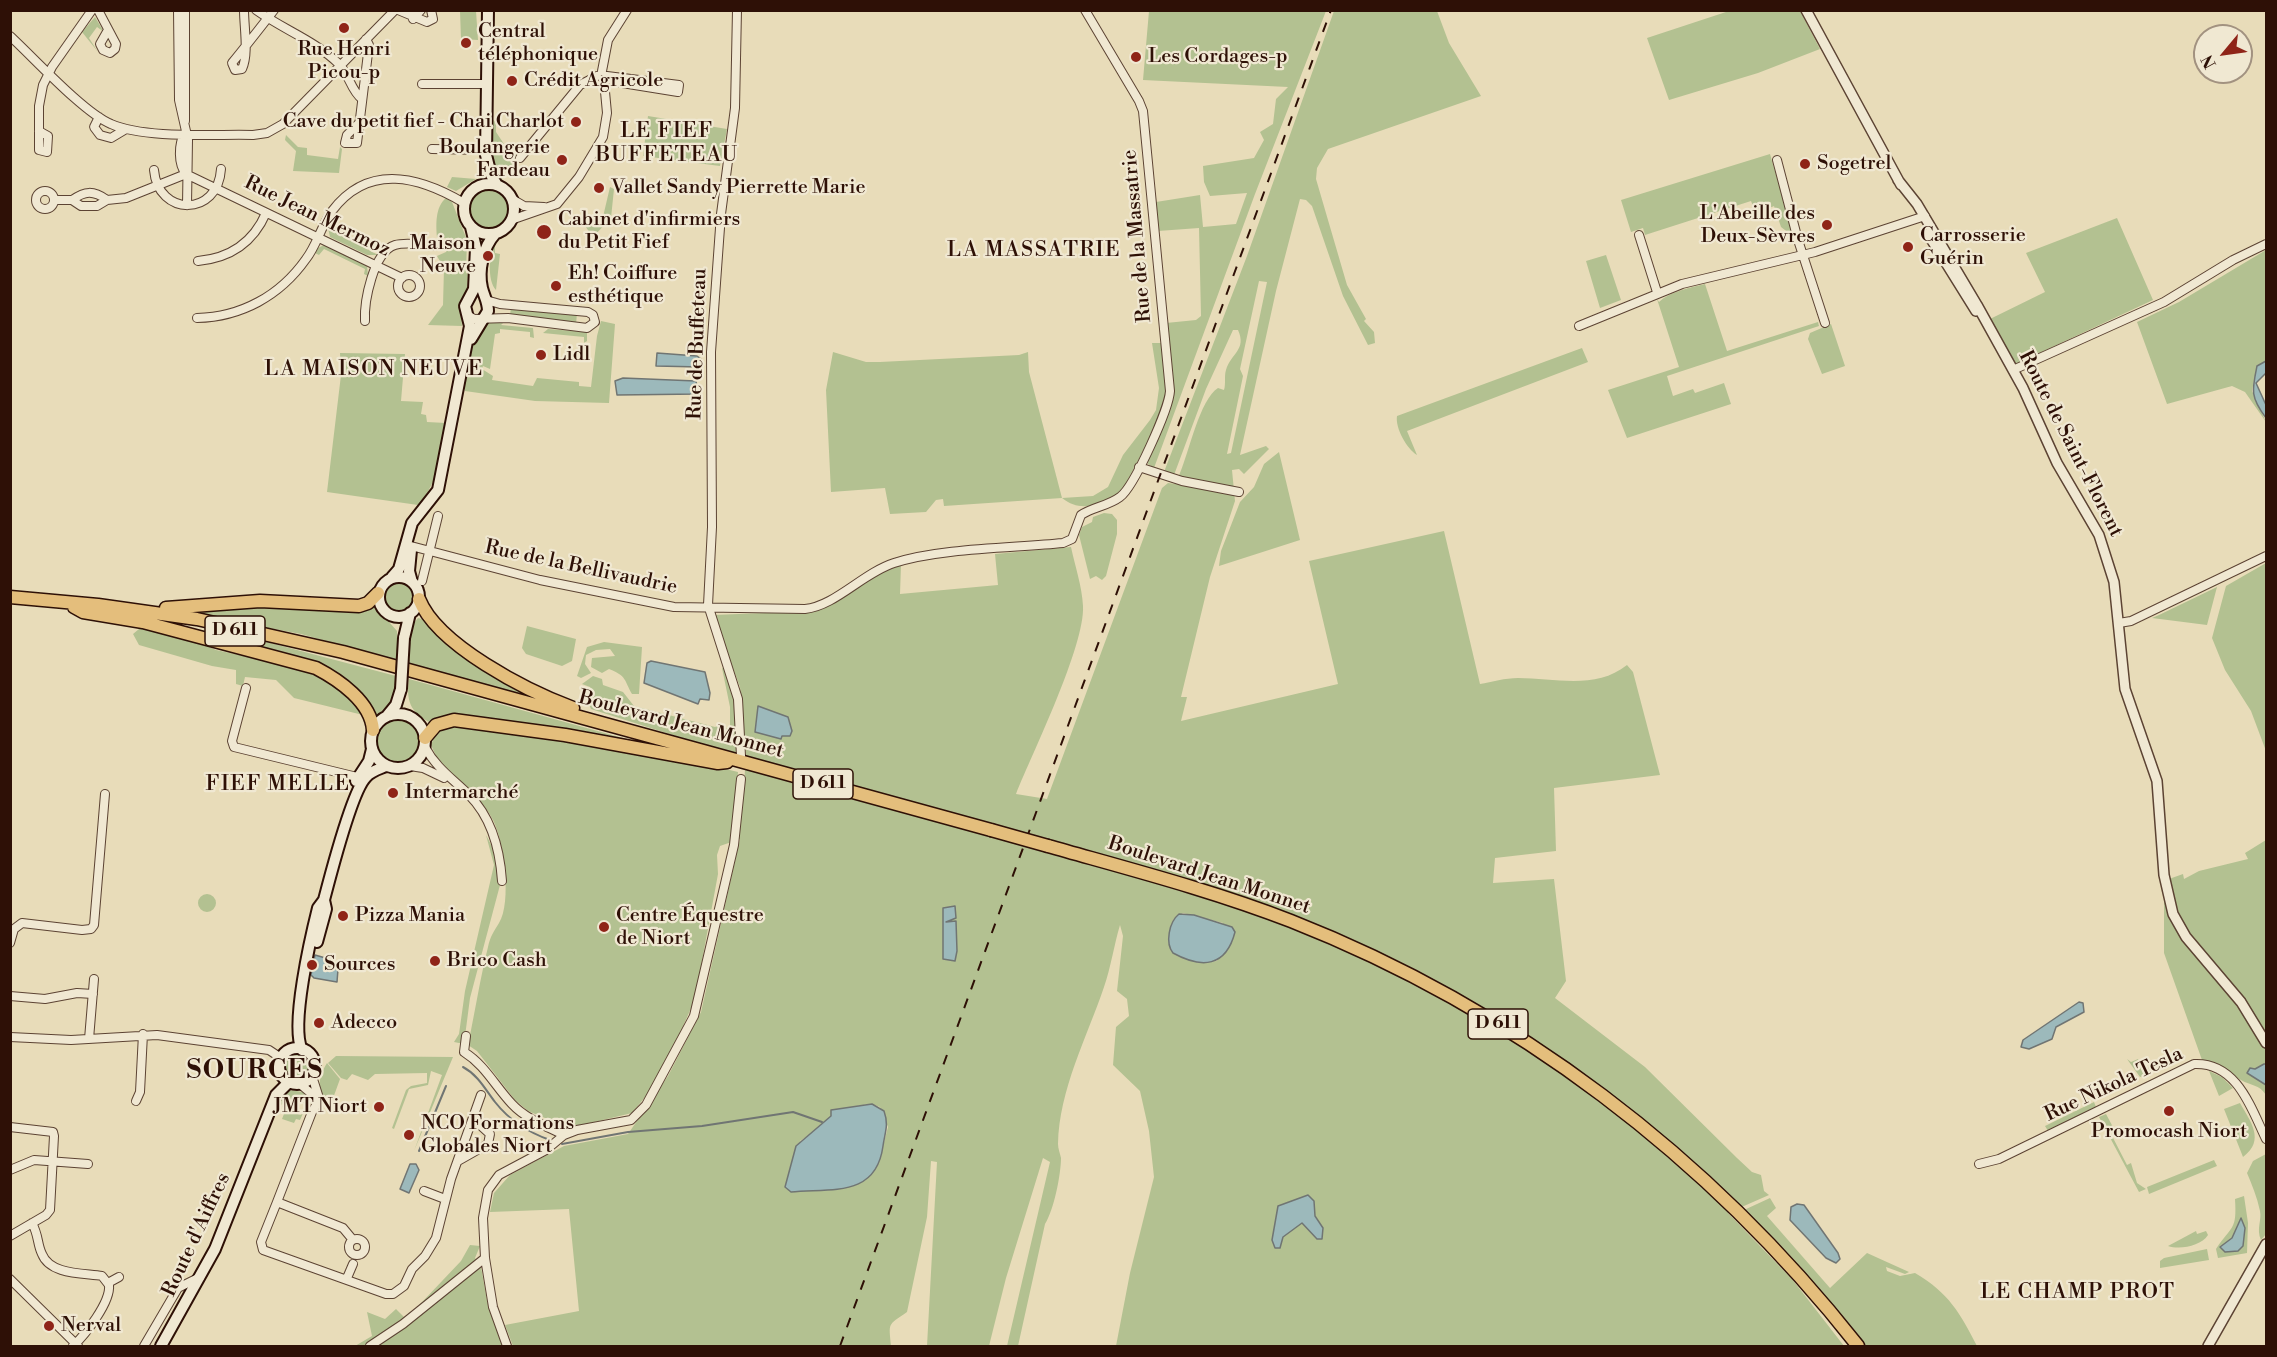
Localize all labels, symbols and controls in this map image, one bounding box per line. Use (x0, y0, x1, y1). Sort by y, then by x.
place label: Central téléphonique (478, 20, 598, 67)
marker: Rue Henri Picou-p (337, 21, 351, 35)
north arrow (2193, 24, 2253, 84)
marker: Central téléphonique (459, 36, 473, 50)
place label: Rue Henri Picou-p (297, 38, 391, 85)
place label: Les Cordages-p (1148, 45, 1288, 69)
marker: Les Cordages-p (1129, 50, 1143, 64)
text: N (2197, 51, 2221, 72)
place label: Crédit Agricole (524, 69, 663, 93)
marker: Crédit Agricole (505, 74, 519, 88)
place label: Cave du petit fief - Chai Charlot (283, 110, 564, 134)
marker: Cave du petit fief - Chai Charlot (569, 115, 583, 129)
district label: LE FIEF BUFFETEAU (595, 119, 739, 169)
place label: Boulangerie Fardeau (439, 136, 550, 183)
street label: Rue de la Massatrie (1118, 149, 1158, 323)
place label: Sogetrel (1817, 152, 1892, 176)
marker: Boulangerie Fardeau (555, 153, 569, 167)
marker: Sogetrel (1798, 157, 1812, 171)
street label: Rue Jean Mermoz (240, 171, 394, 263)
place label: Vallet Sandy Pierrette Marie (611, 176, 866, 200)
marker: Vallet Sandy Pierrette Marie (592, 181, 606, 195)
place label: L'Abeille des Deux-Sèvres (1700, 202, 1815, 249)
place label: Cabinet d'infirmiers du Petit Fief (558, 208, 740, 255)
marker: L'Abeille des Deux-Sèvres (1820, 218, 1834, 232)
marker: Cabinet d'infirmiers du Petit Fief (535, 223, 553, 241)
place label: Carrosserie Guérin (1920, 224, 2026, 271)
place label: Maison Neuve (410, 232, 476, 279)
district label: LA MASSATRIE (947, 238, 1121, 264)
marker: Carrosserie Guérin (1901, 240, 1915, 254)
marker: Maison Neuve (481, 249, 495, 263)
place label: Eh! Coiffure esthétique (568, 262, 677, 309)
street label: Rue de Buffeteau (683, 268, 713, 420)
marker: Eh! Coiffure esthétique (549, 279, 563, 293)
place label: Lidl (553, 343, 590, 367)
street label: Route de Saint-Florent (2013, 347, 2127, 541)
marker: Lidl (534, 348, 548, 362)
district label: LA MAISON NEUVE (264, 357, 484, 383)
street label: Rue de la Bellivaudrie (483, 536, 679, 600)
road number: D 611 (205, 616, 265, 646)
street label: Boulevard Jean Monnet (576, 686, 786, 764)
road number: D 611 (793, 769, 853, 799)
district label: FIEF MELLE (206, 772, 350, 798)
place label: Intermarché (405, 781, 519, 805)
marker: Intermarché (386, 786, 400, 800)
street label: Boulevard Jean Monnet (1105, 832, 1313, 920)
place label: Pizza Mania (355, 904, 465, 928)
place label: Centre Équestre de Niort (616, 904, 764, 951)
marker: Pizza Mania (336, 909, 350, 923)
marker: Centre Équestre de Niort (597, 920, 611, 934)
place label: Brico Cash (447, 949, 547, 973)
place label: Sources (324, 953, 395, 977)
marker: Brico Cash (428, 954, 442, 968)
marker: Sources (305, 958, 319, 972)
road number: D 611 (1468, 1009, 1528, 1039)
place label: Adecco (331, 1011, 397, 1035)
marker: Adecco (312, 1016, 326, 1030)
street label: Rue Nikola Tesla (2041, 1042, 2187, 1128)
district label: SOURCES (186, 1056, 324, 1088)
place label: JMT Niort (273, 1095, 367, 1119)
marker: JMT Niort (372, 1100, 386, 1114)
marker: Promocash Niort (2162, 1104, 2176, 1118)
place label: NCO Formations Globales Niort (421, 1112, 574, 1159)
place label: Promocash Niort (2091, 1120, 2247, 1144)
marker: NCO Formations Globales Niort (402, 1128, 416, 1142)
street label: Route d'Aiffres (158, 1169, 236, 1301)
district label: LE CHAMP PROT (1980, 1280, 2176, 1306)
place label: Nerval (61, 1314, 121, 1338)
marker: Nerval (42, 1319, 56, 1333)

